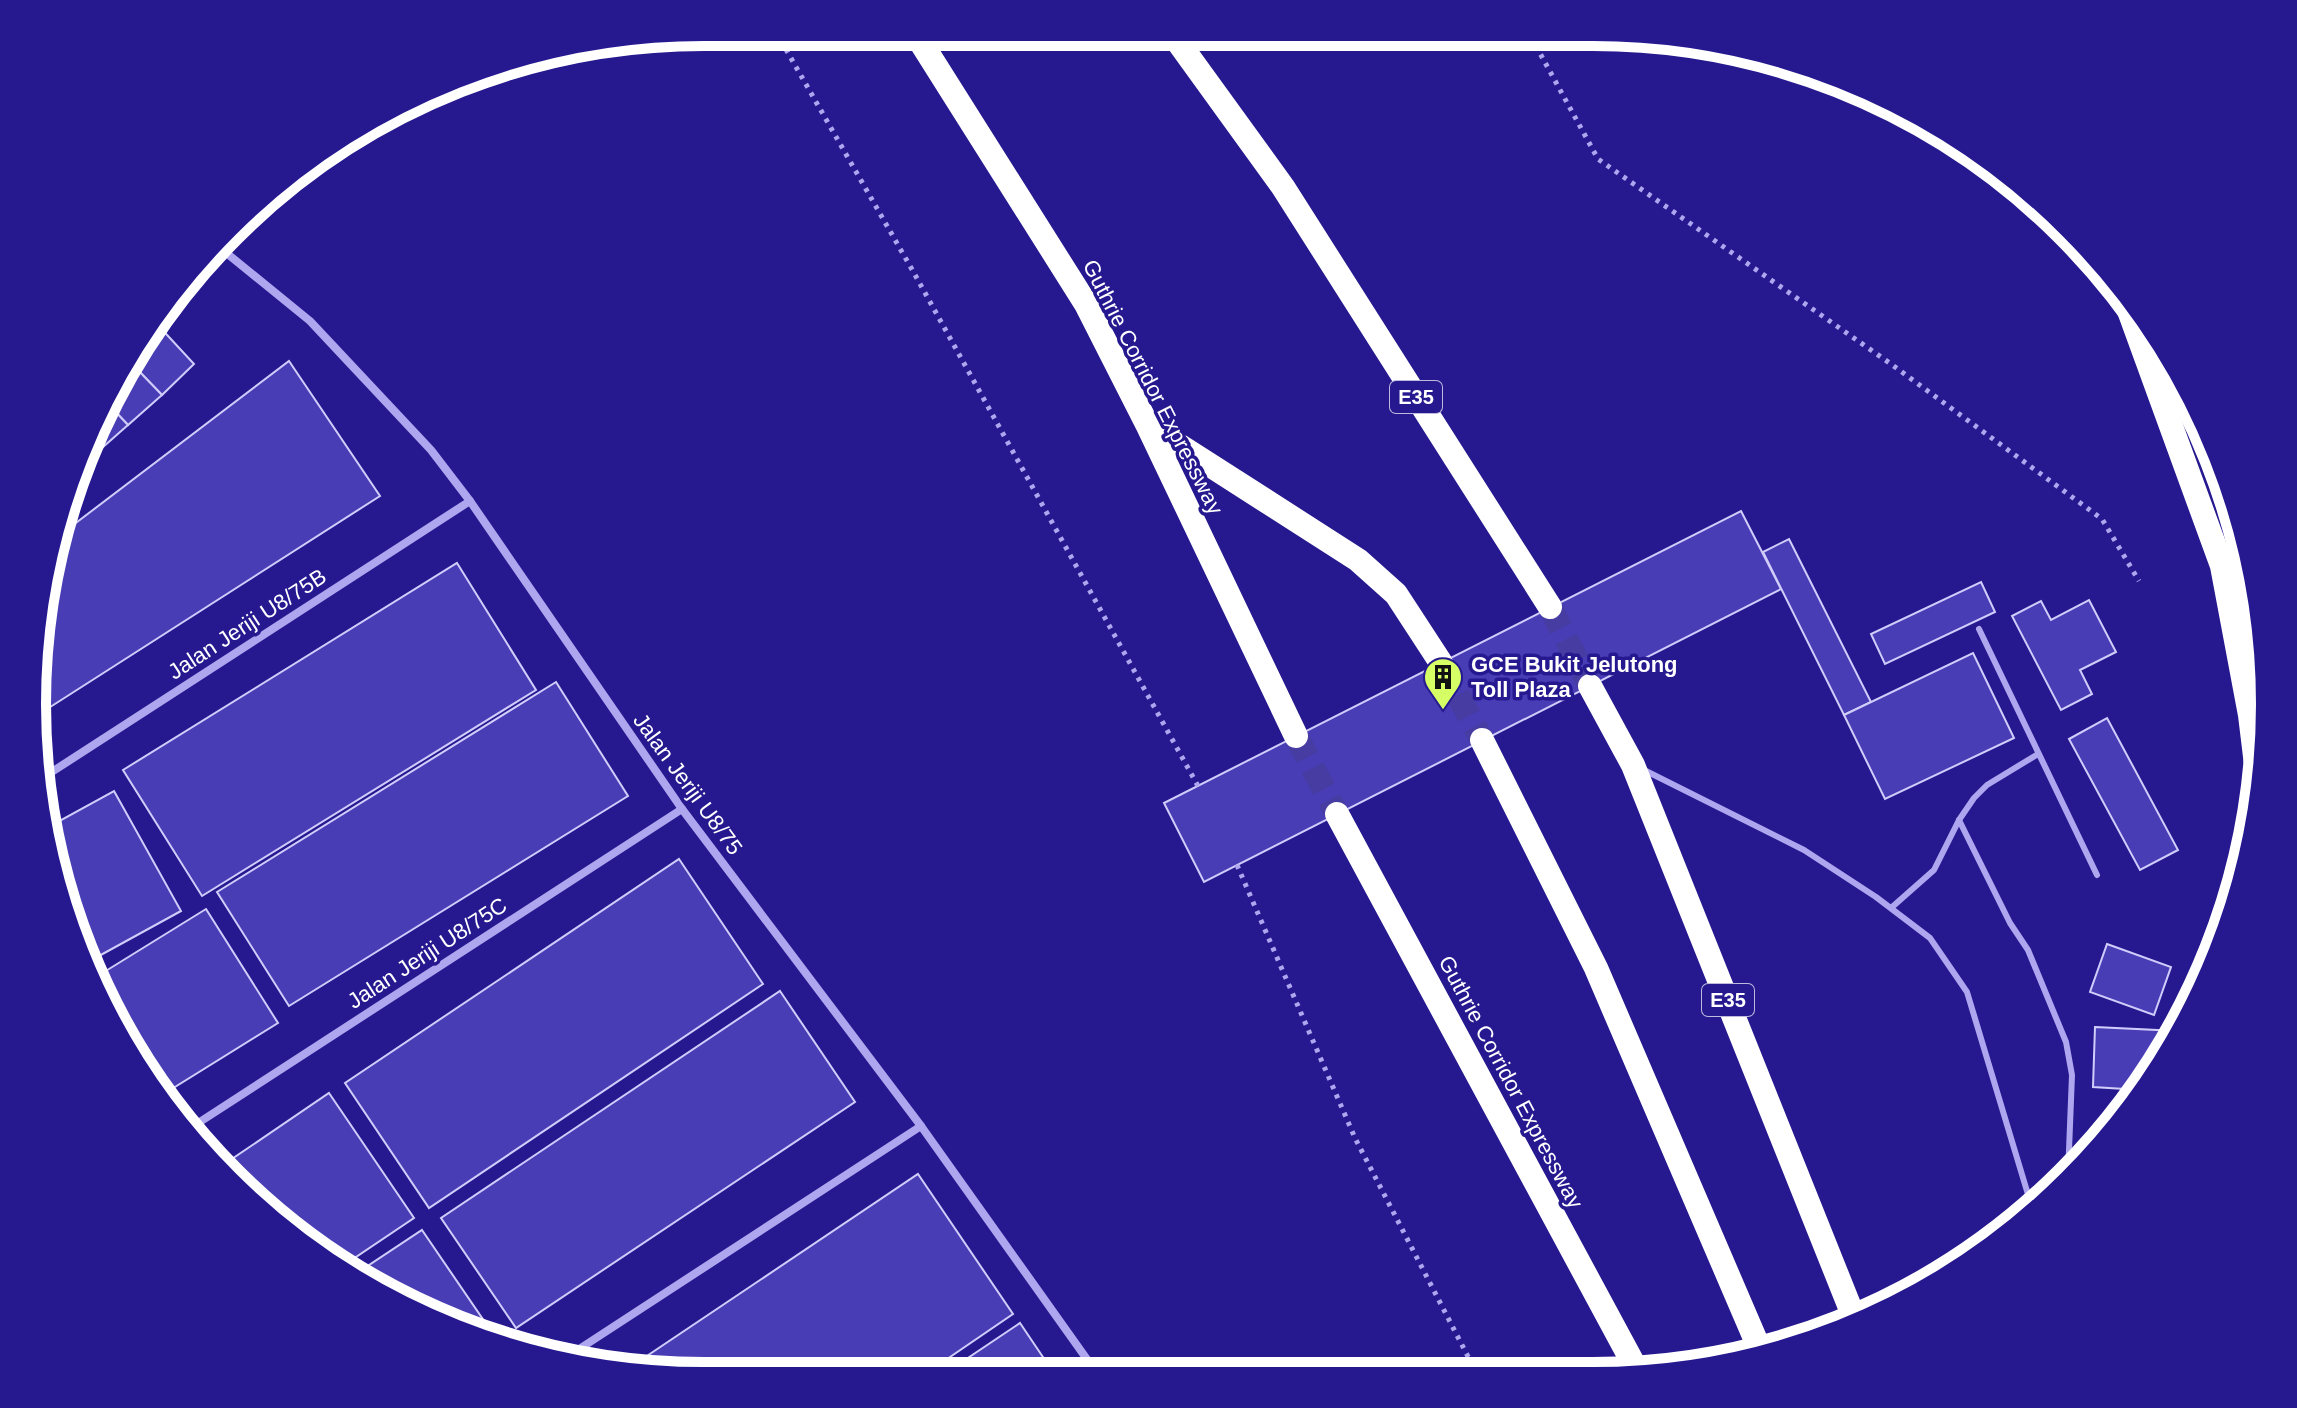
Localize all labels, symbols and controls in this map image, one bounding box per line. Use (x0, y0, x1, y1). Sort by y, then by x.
street label: Guthrie Corridor Expressway (1078, 255, 1228, 519)
road number: E35 (1390, 381, 1442, 413)
street label: Jalan Jeriji U8/75B (163, 564, 331, 684)
place label: GCE Bukit Jelutong Toll Plaza (1471, 652, 1678, 702)
building icon: GCE Bukit Jelutong Toll Plaza (1422, 656, 1464, 711)
street label: Jalan Jeriji U8/75 (628, 708, 748, 860)
street label: Jalan Jeriji U8/75C (343, 892, 511, 1014)
street label: Guthrie Corridor Expressway (1434, 951, 1588, 1213)
road number: E35 (1702, 984, 1754, 1016)

